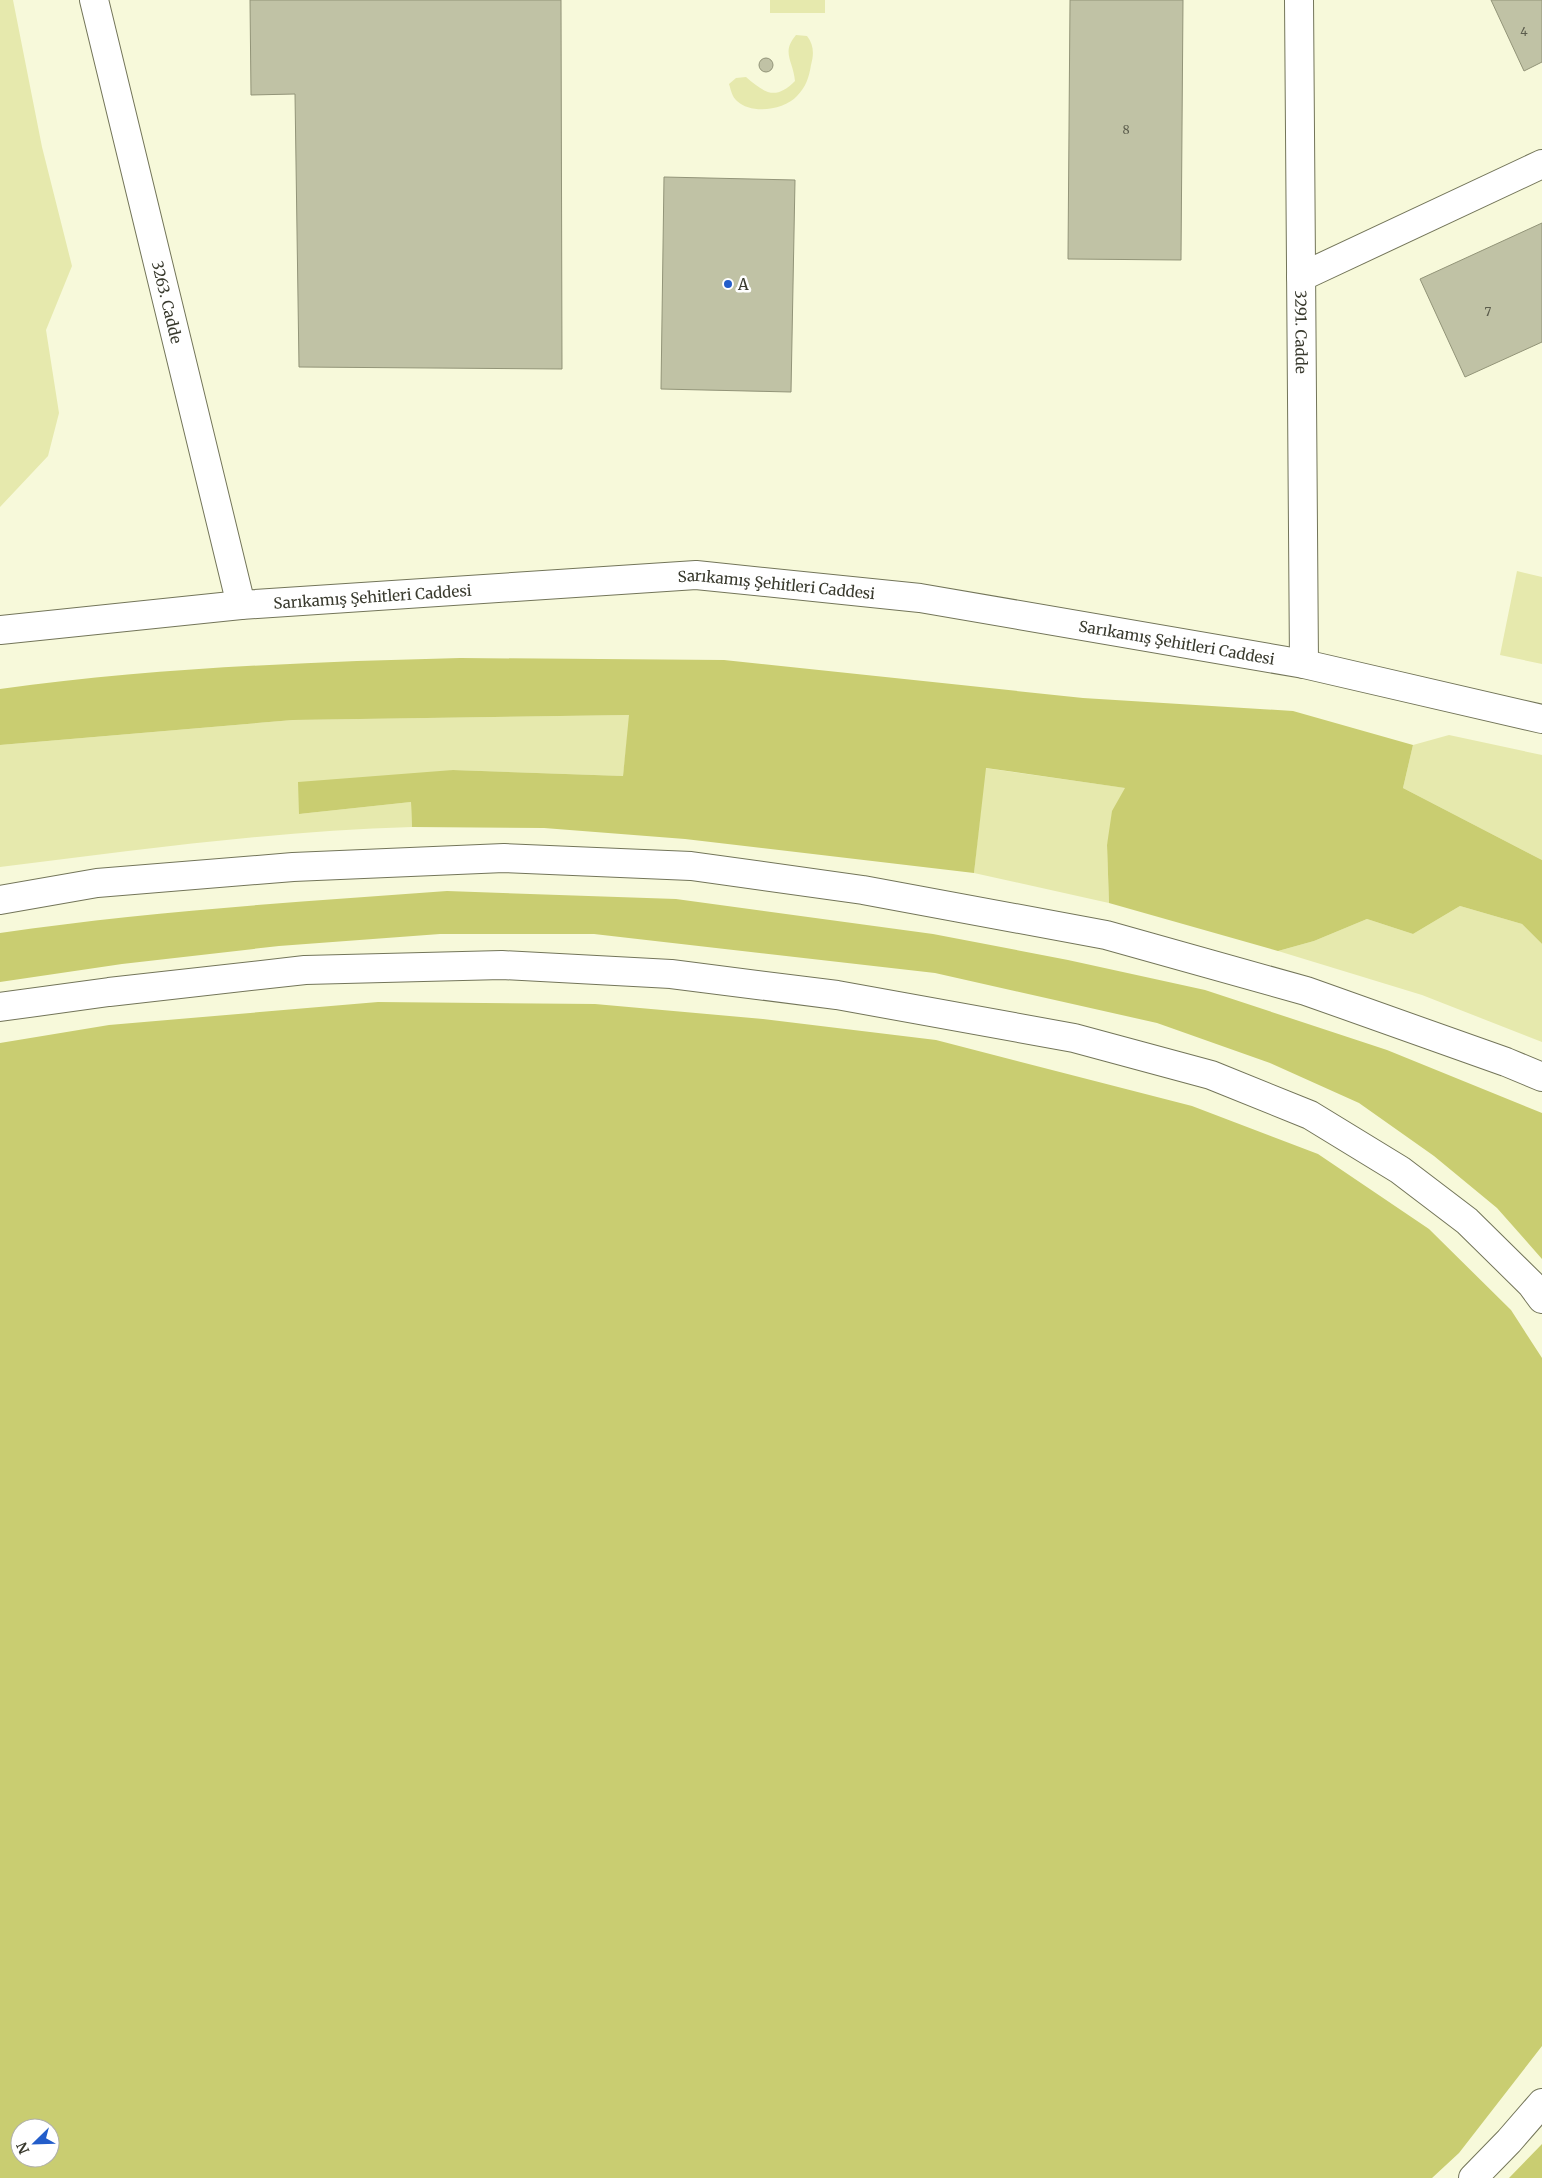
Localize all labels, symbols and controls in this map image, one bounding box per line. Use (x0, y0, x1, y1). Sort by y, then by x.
house number: 4 (1520, 24, 1528, 39)
house number: 8 (1122, 122, 1130, 137)
street label: 3263. Cadde (148, 259, 187, 346)
place label: A (737, 275, 749, 294)
marker: A (722, 278, 734, 290)
street label: 3291. Cadde (1292, 290, 1311, 374)
house number: 7 (1485, 304, 1492, 319)
street label: Sarıkamış Şehitleri Caddesi (677, 565, 876, 603)
street label: Sarıkamış Şehitleri Caddesi (273, 580, 472, 612)
street label: Sarıkamış Şehitleri Caddesi (1077, 616, 1276, 668)
north arrow (10, 2118, 60, 2168)
text: N (13, 2139, 33, 2157)

